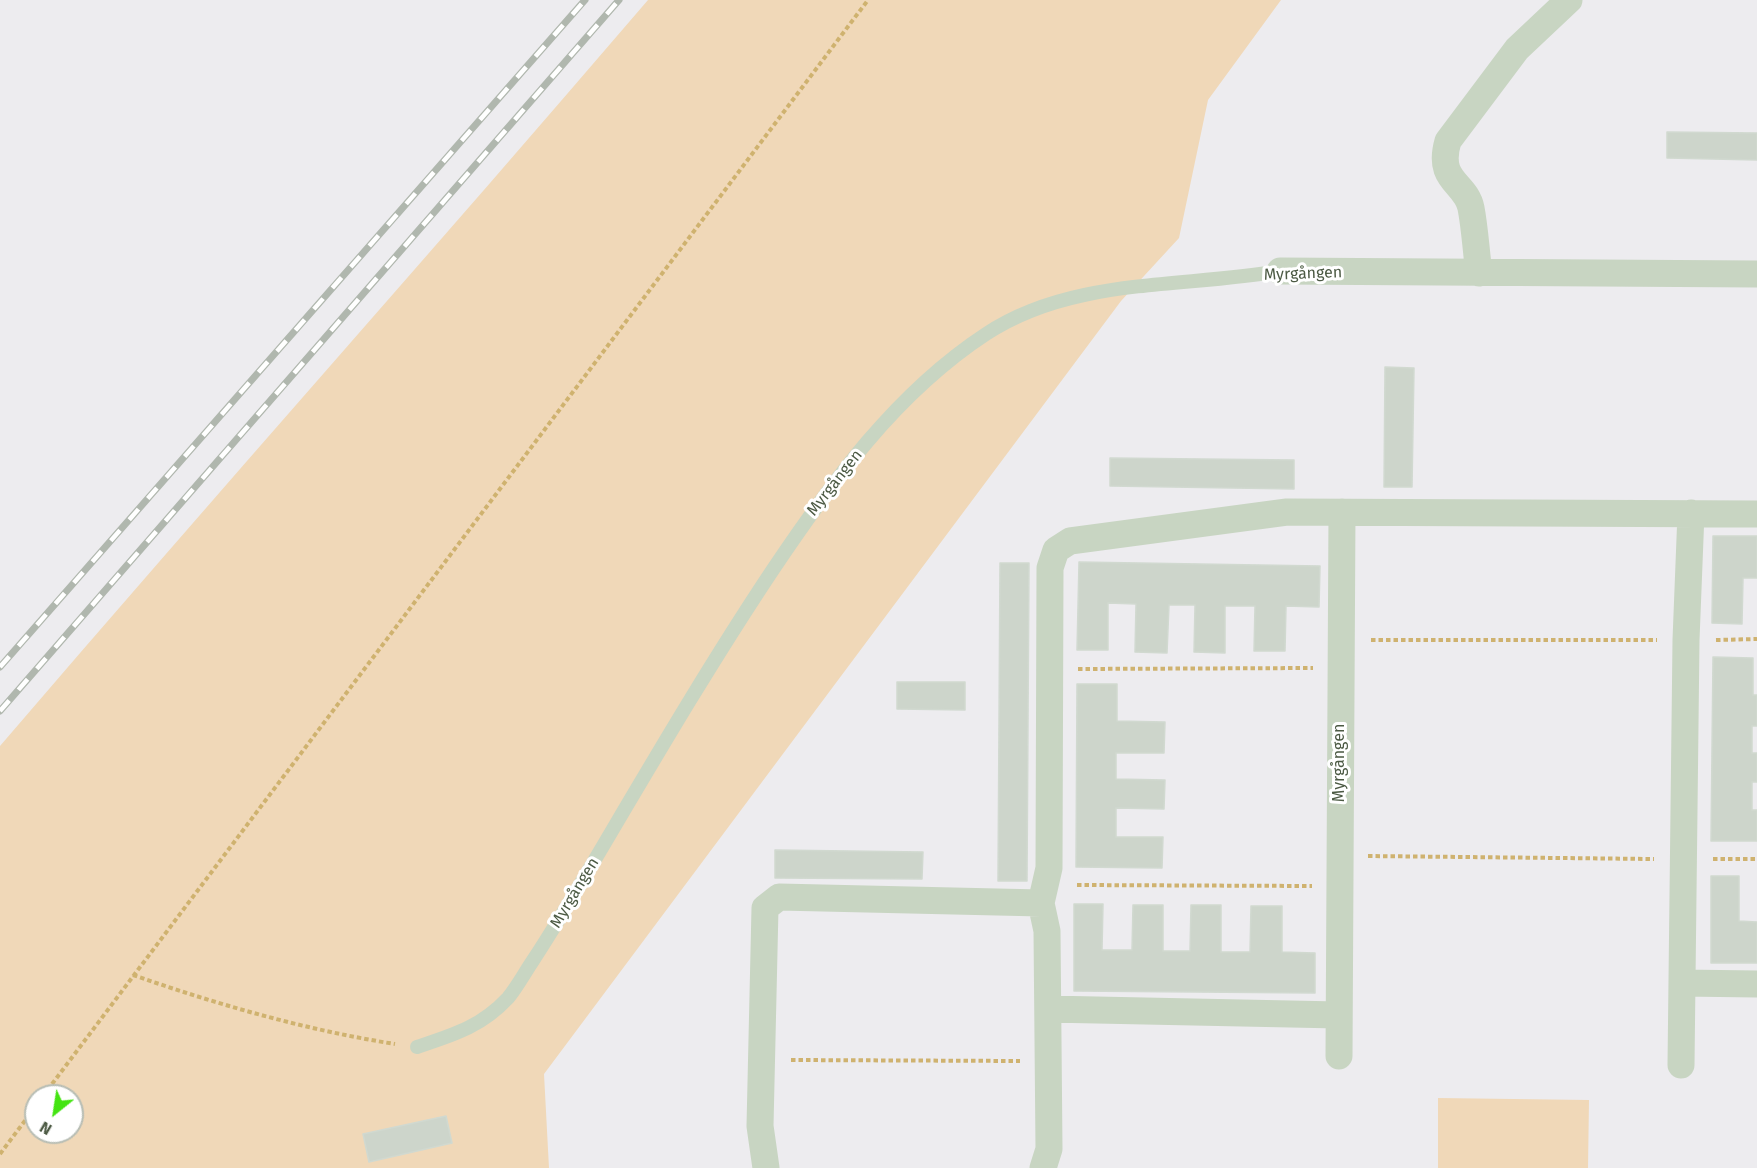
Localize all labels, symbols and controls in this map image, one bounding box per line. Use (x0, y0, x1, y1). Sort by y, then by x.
street label: Myrgången (1263, 263, 1343, 285)
street label: Myrgången (803, 446, 867, 520)
street label: Myrgången (1330, 724, 1350, 802)
street label: Myrgången (547, 854, 603, 932)
north arrow (24, 1084, 84, 1144)
text: N (36, 1117, 55, 1139)

